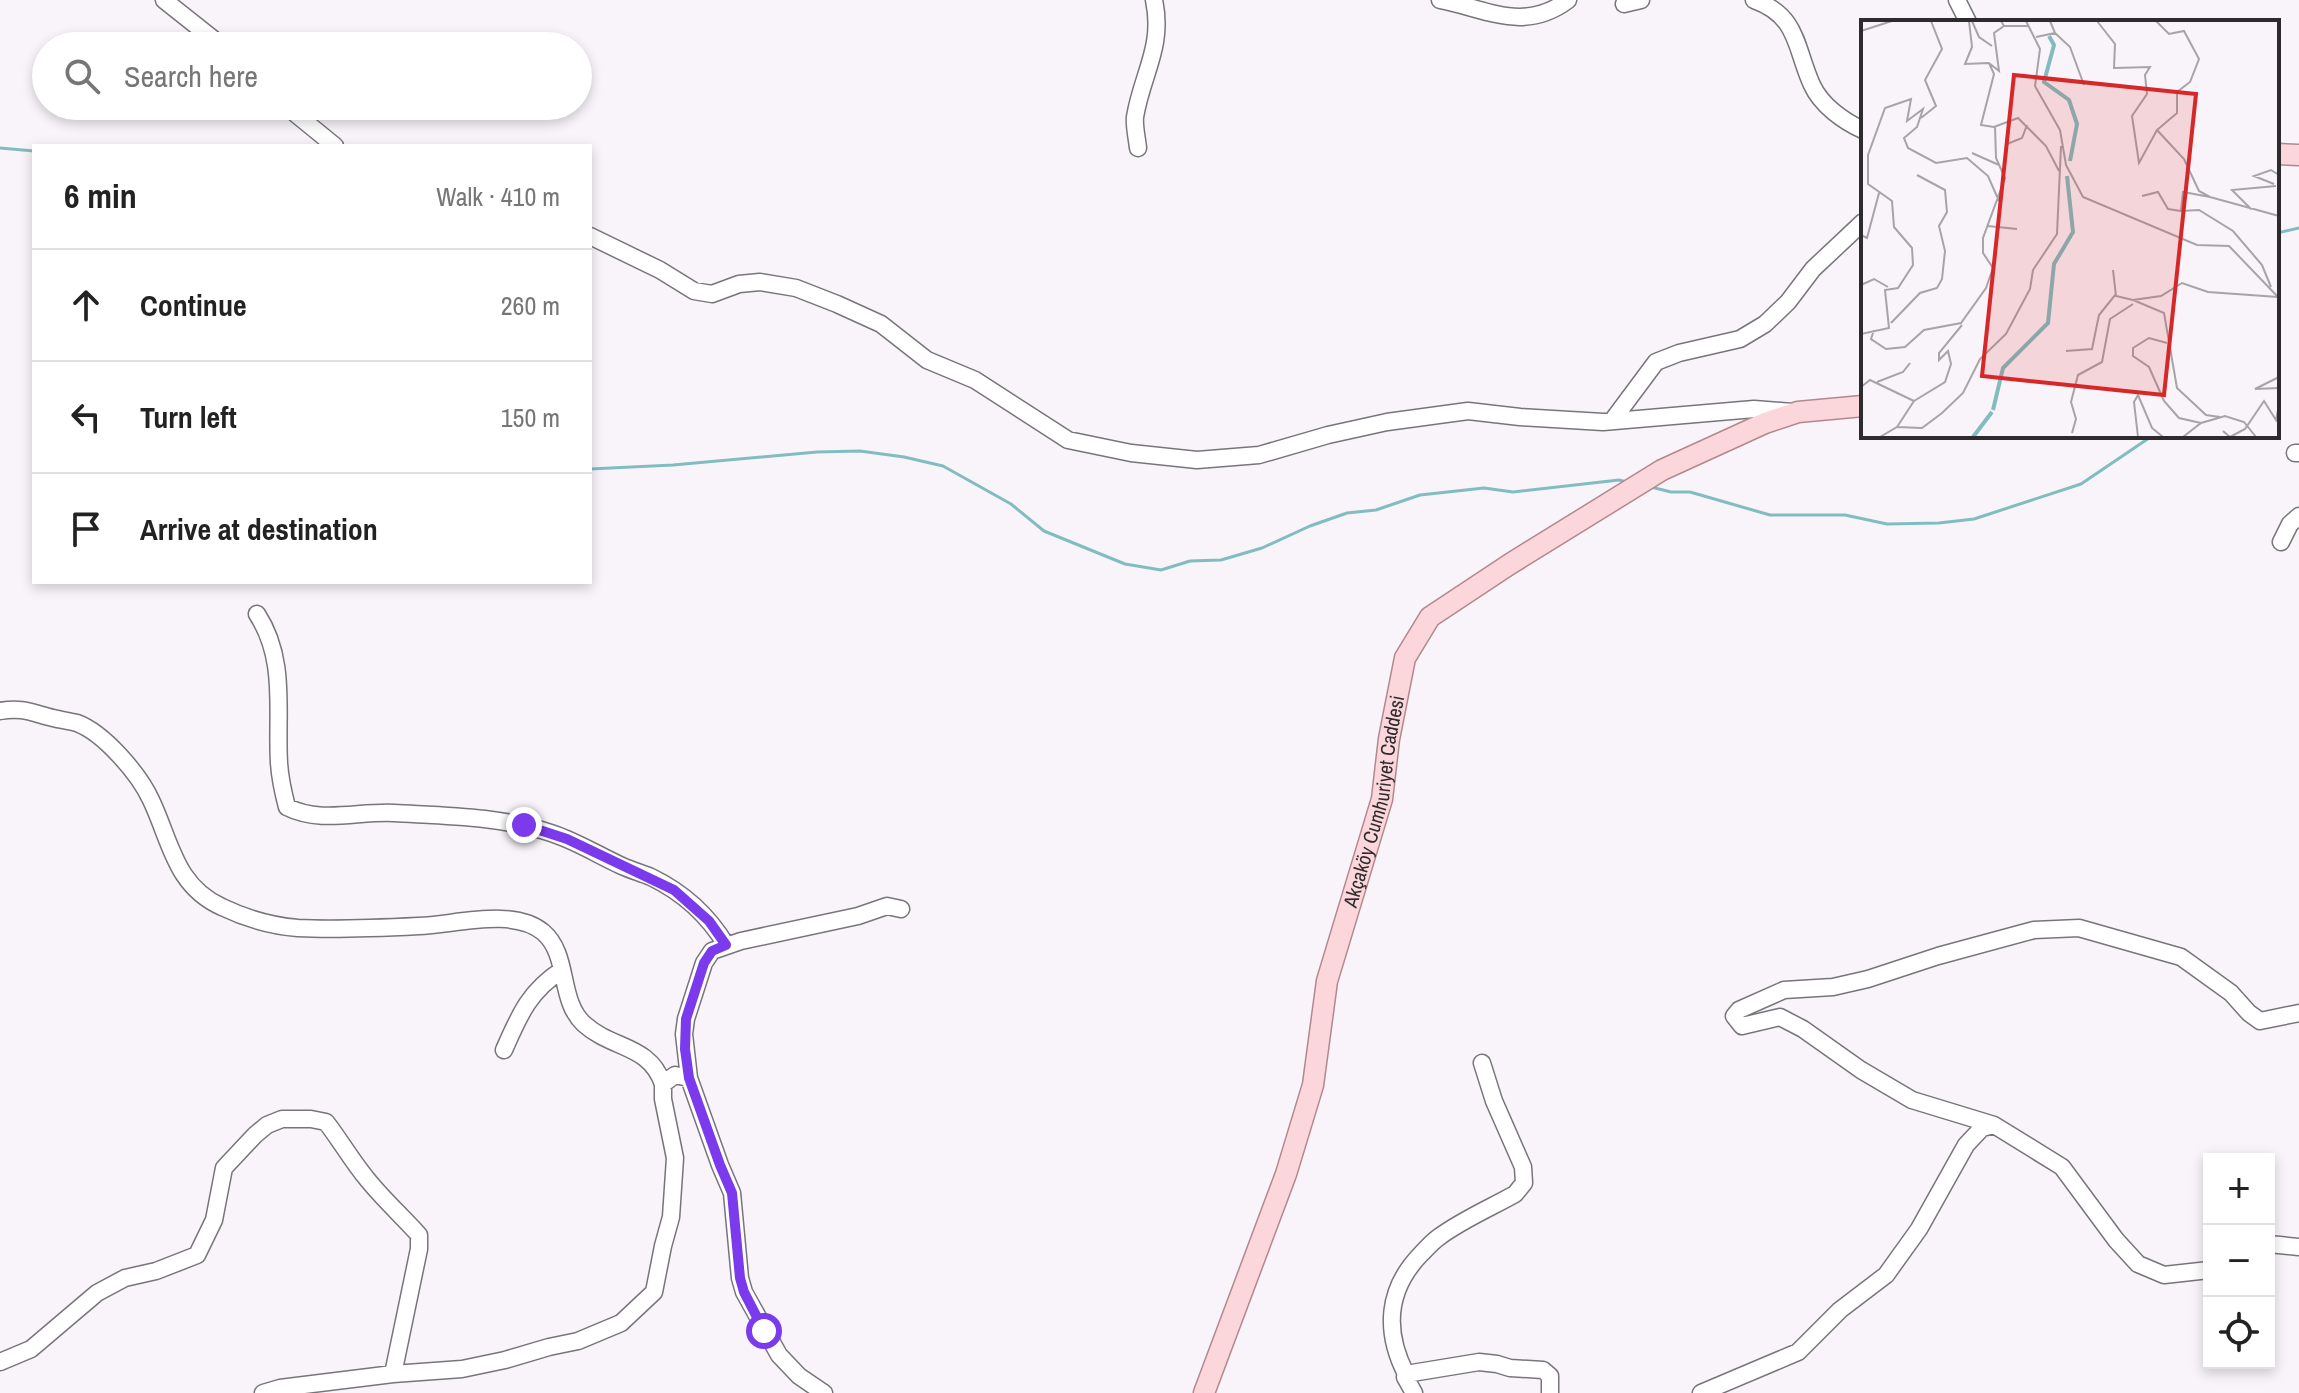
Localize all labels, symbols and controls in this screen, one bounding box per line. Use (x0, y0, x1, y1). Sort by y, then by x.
inset map (1861, 20, 2279, 438)
search box (32, 32, 592, 120)
icon: search (60, 54, 104, 98)
text: Search here (124, 56, 258, 96)
text: 6 min (64, 173, 137, 219)
text: Walk · 410 m (436, 179, 560, 214)
icon: ahead (64, 283, 108, 327)
text: Continue (140, 285, 247, 325)
text: 260 m (501, 288, 560, 323)
icon: left (64, 395, 108, 439)
text: Turn left (140, 397, 237, 437)
text: 150 m (501, 400, 560, 435)
icon: arrive (64, 507, 108, 551)
text: Arrive at destination (140, 509, 378, 549)
street label: Akçaköy Cumhuriyet Caddesi (1336, 693, 1410, 911)
route end (506, 807, 542, 843)
map controls (2203, 1153, 2275, 1369)
button: + (2203, 1153, 2275, 1225)
button: − (2203, 1225, 2275, 1297)
button: locate (2203, 1297, 2275, 1369)
route start (746, 1313, 782, 1349)

